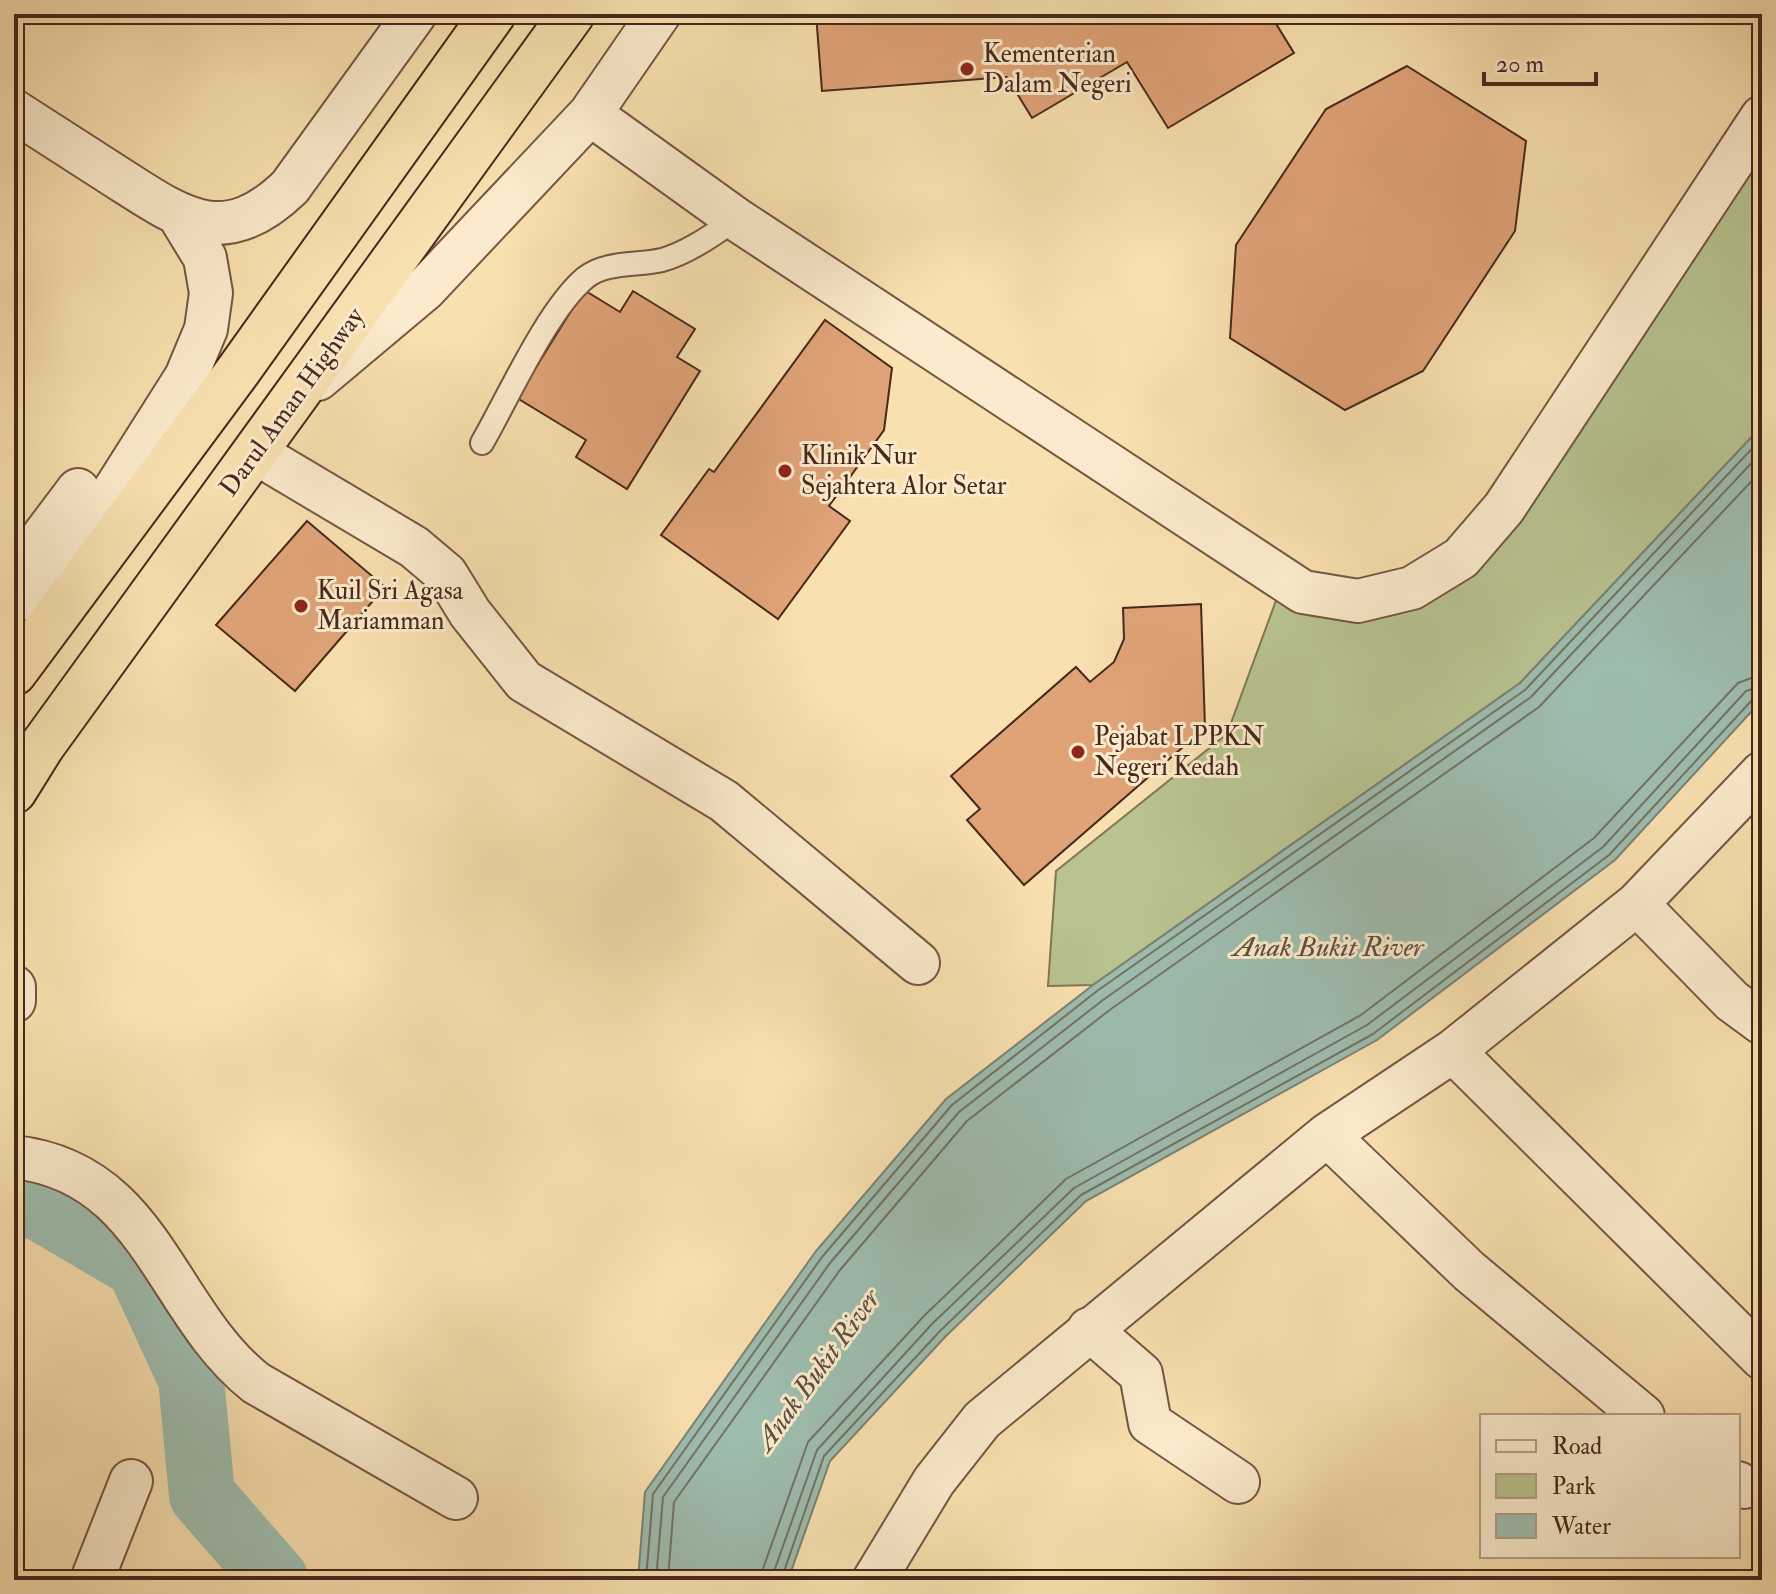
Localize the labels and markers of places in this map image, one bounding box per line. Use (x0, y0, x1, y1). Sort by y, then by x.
place label: Kementerian Dalam Negeri (983, 38, 1132, 100)
marker: Kementerian Dalam Negeri (958, 60, 976, 78)
place label: Klinik Nur Sejahtera Alor Setar (801, 440, 1007, 502)
marker: Klinik Nur Sejahtera Alor Setar (776, 462, 794, 480)
place label: Kuil Sri Agasa Mariamman (317, 575, 464, 637)
marker: Kuil Sri Agasa Mariamman (292, 597, 310, 615)
place label: Pejabat LPPKN Negeri Kedah (1094, 721, 1265, 783)
marker: Pejabat LPPKN Negeri Kedah (1069, 743, 1087, 761)

